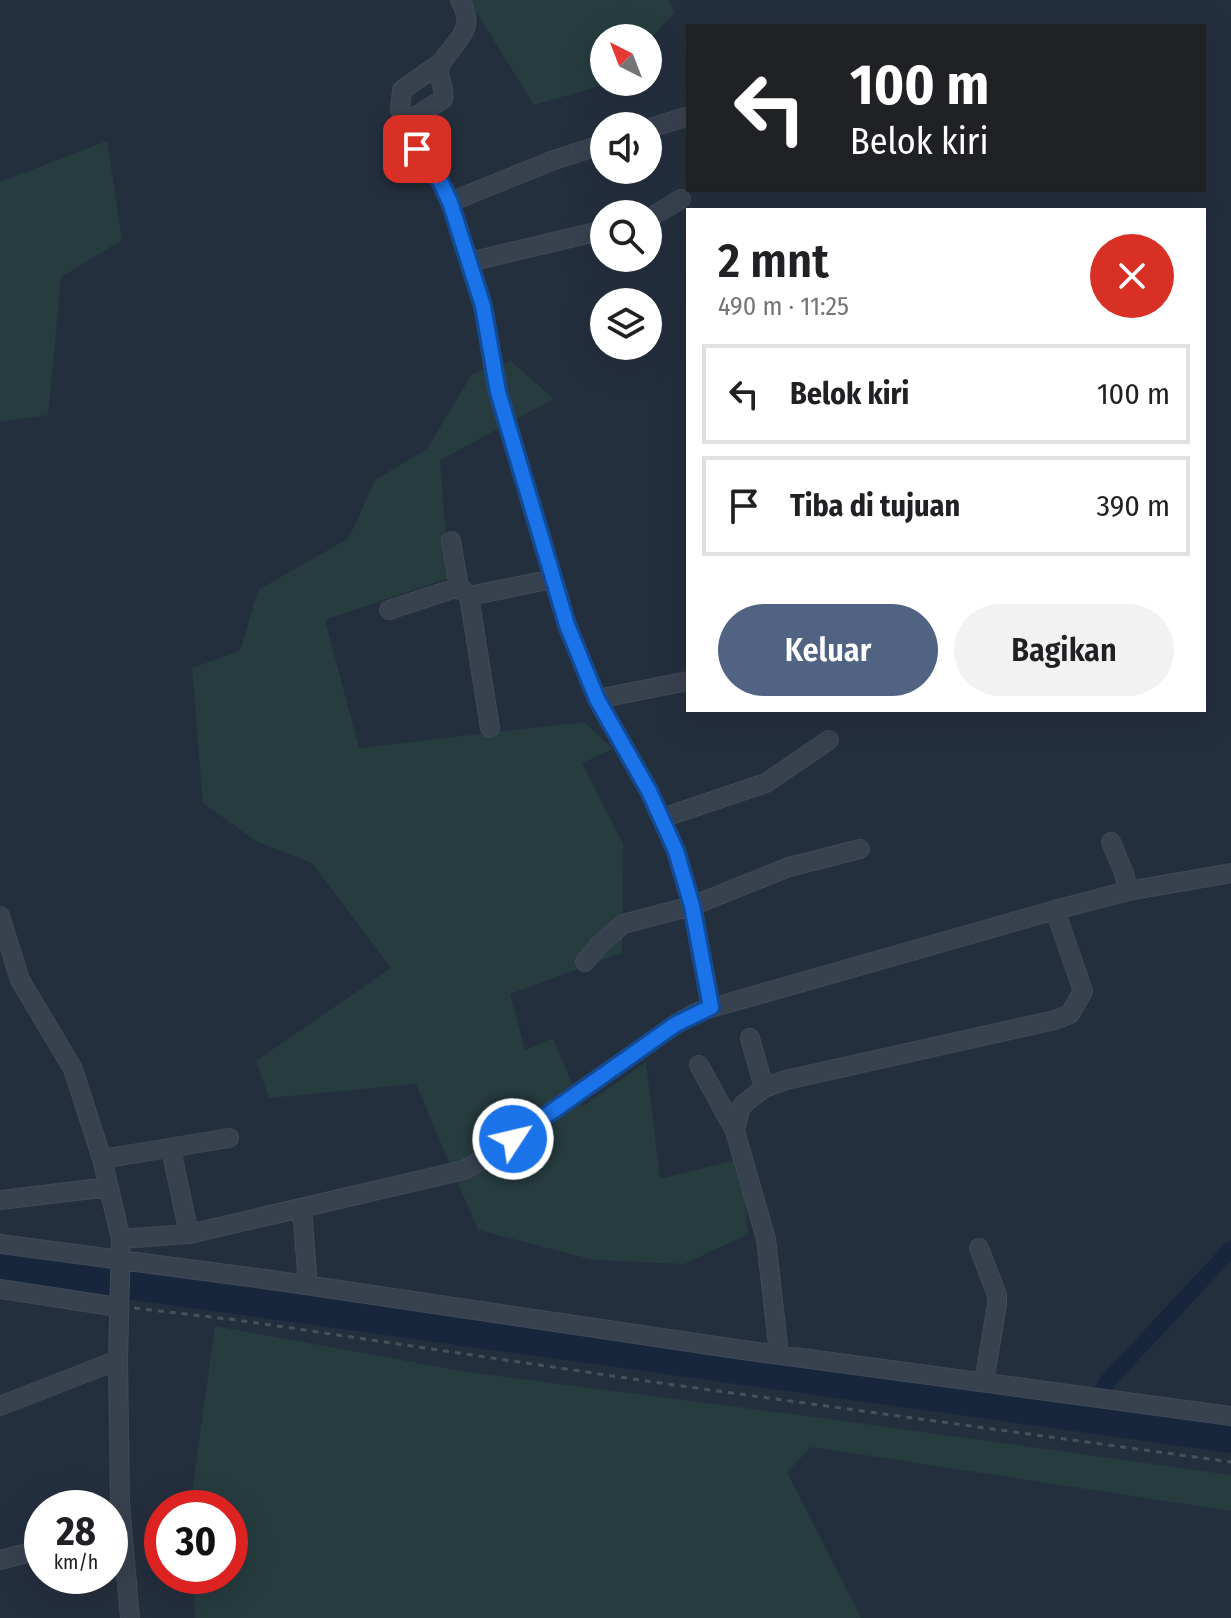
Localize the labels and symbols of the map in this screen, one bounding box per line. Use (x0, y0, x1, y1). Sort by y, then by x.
north arrow (590, 24, 662, 96)
pin (383, 115, 451, 183)
position arrow (471, 1097, 555, 1181)
speed limit sign: 30 (144, 1490, 248, 1594)

